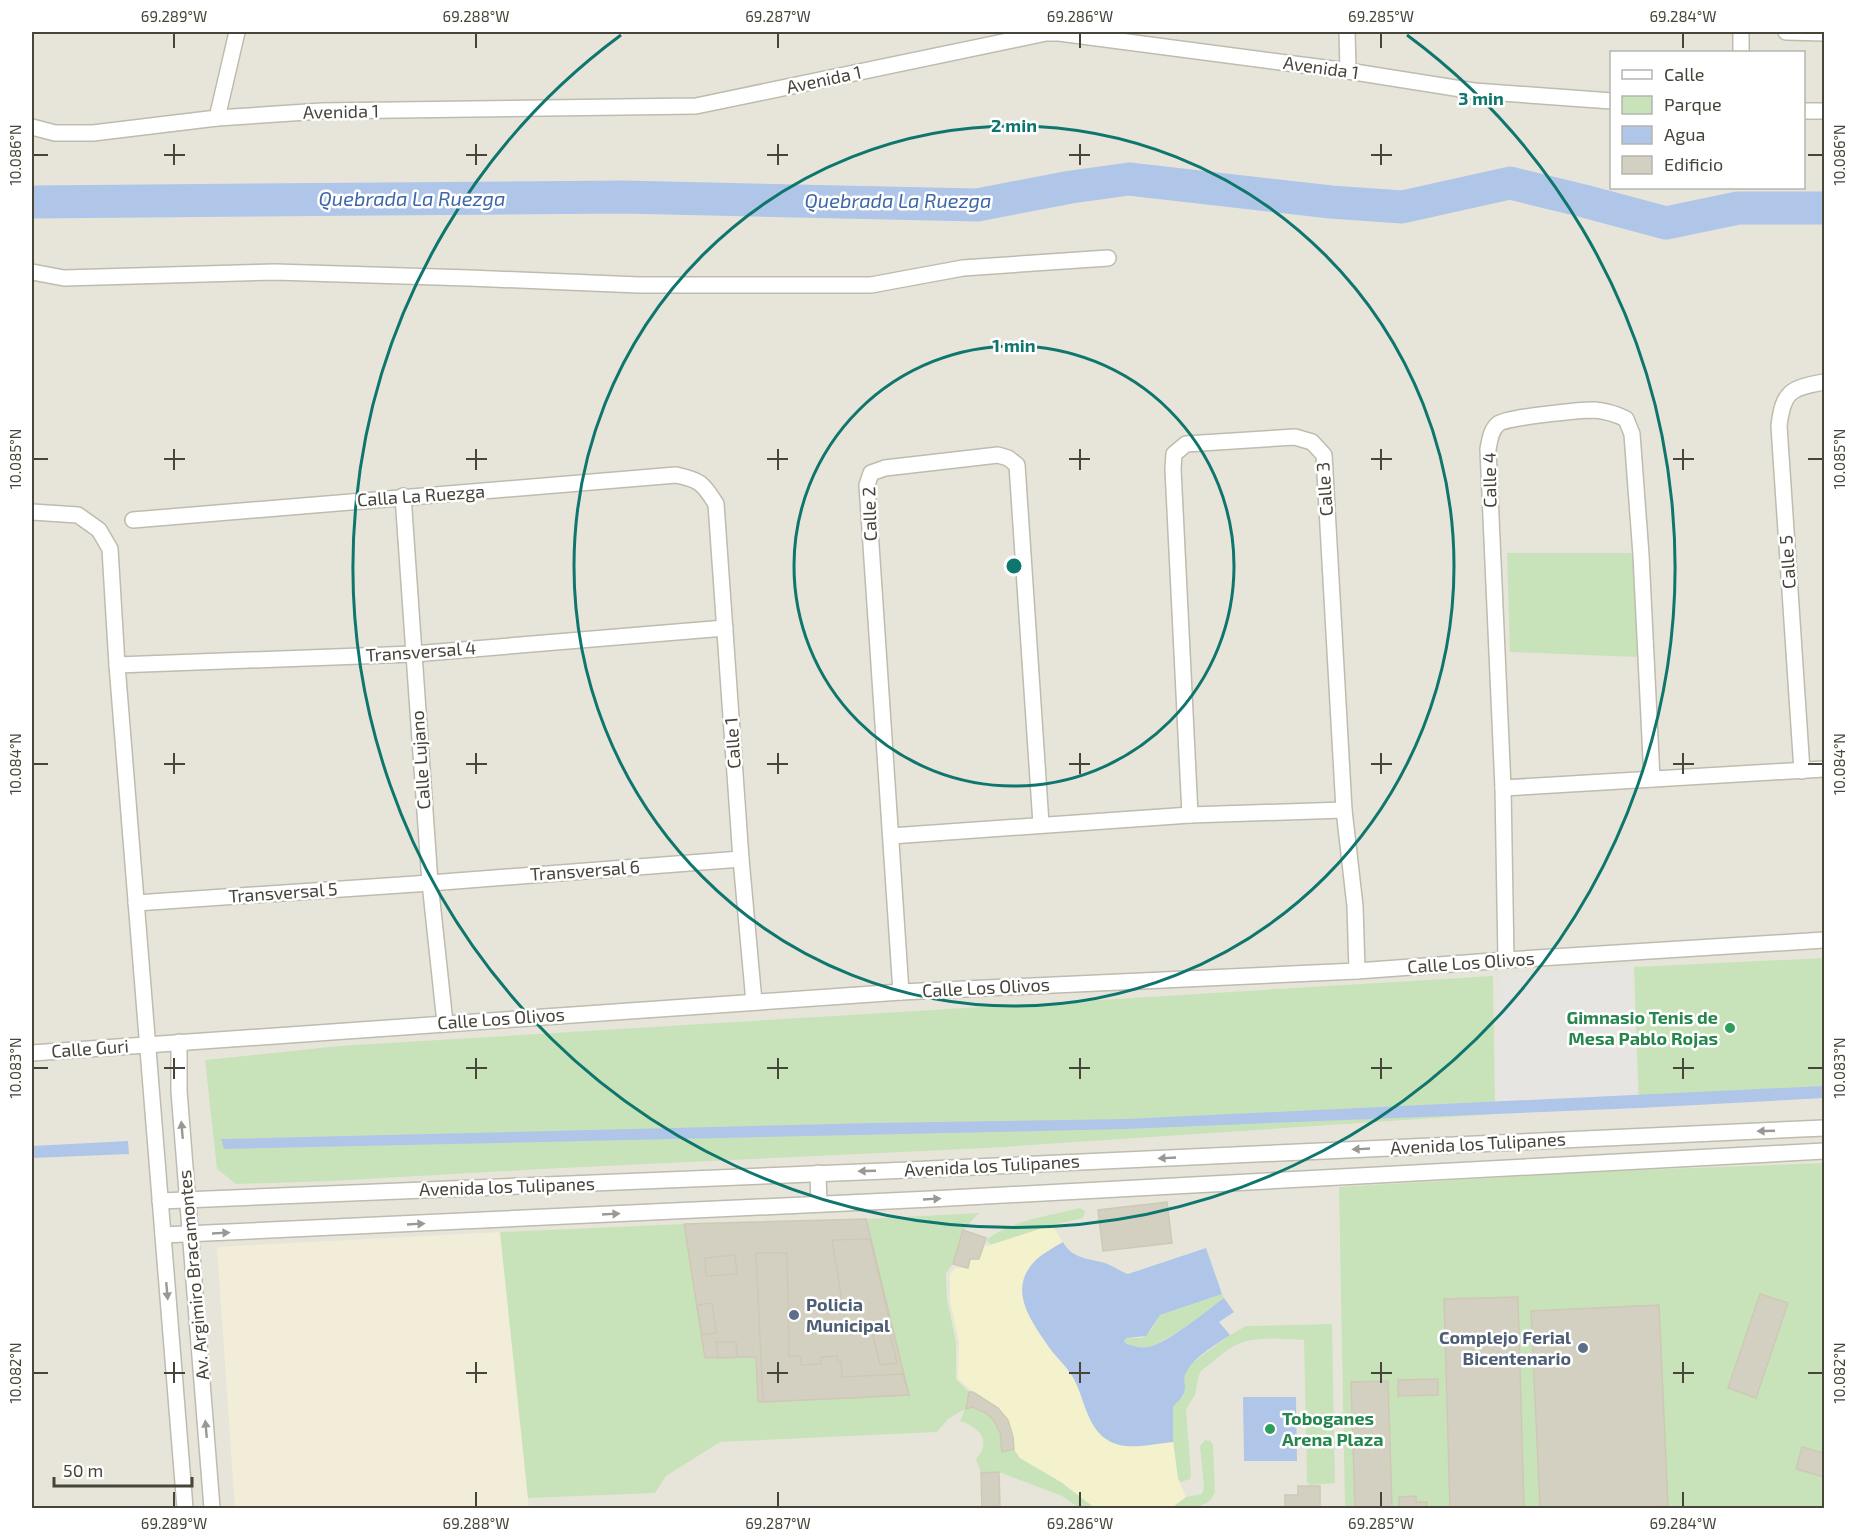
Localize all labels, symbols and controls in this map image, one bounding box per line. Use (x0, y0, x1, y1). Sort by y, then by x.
text: 69.289°W (141, 7, 207, 25)
text: 69.288°W (443, 7, 509, 25)
text: 69.287°W (745, 7, 811, 25)
text: 69.286°W (1047, 7, 1113, 25)
text: 69.285°W (1348, 7, 1414, 25)
text: 69.284°W (1649, 7, 1717, 25)
street label: Avenida 1 (1282, 51, 1360, 83)
legend (1610, 51, 1805, 189)
street label: Avenida 1 (784, 60, 863, 98)
text: Calle (1664, 63, 1705, 85)
text: 3 min (1458, 87, 1504, 109)
text: Parque (1664, 93, 1722, 115)
street label: Avenida 1 (303, 99, 379, 123)
text: 2 min (991, 114, 1037, 136)
text: Agua (1664, 123, 1705, 145)
text: 10.086°N (6, 124, 24, 186)
text: 10.086°N (1830, 124, 1848, 186)
text: Edificio (1664, 153, 1723, 175)
water label: Quebrada La Ruezga (319, 186, 505, 210)
water label: Quebrada La Ruezga (805, 188, 991, 212)
text: 1 min (992, 334, 1036, 356)
text: 10.085°N (6, 429, 24, 489)
text: 10.085°N (1830, 429, 1848, 489)
street label: Calle 4 (1478, 452, 1500, 508)
street label: Calle 3 (1311, 461, 1337, 517)
street label: Calla La Ruezga (356, 480, 486, 510)
street label: Calle 2 (857, 486, 881, 542)
street label: Calle 5 (1774, 534, 1800, 590)
centre of rings (1004, 556, 1024, 576)
street label: Transversal 4 (365, 636, 477, 666)
street label: Calle Lujano (406, 710, 434, 810)
street label: Calle 1 (719, 717, 745, 770)
text: 10.084°N (6, 733, 24, 795)
text: 10.084°N (1830, 733, 1848, 795)
street label: Transversal 6 (529, 855, 641, 885)
street label: Transversal 5 (228, 877, 338, 907)
street label: Calle Los Olivos (1406, 947, 1535, 977)
street label: Calle Los Olivos (922, 973, 1050, 1001)
street label: Calle Los Olivos (436, 1003, 565, 1033)
place label: Gimnasio Tenis de Mesa Pablo Rojas (1566, 1006, 1718, 1049)
marker: Gimnasio Tenis de Mesa Pablo Rojas (1723, 1021, 1737, 1035)
street label: Calle Guri (50, 1034, 129, 1062)
text: 10.083°N (6, 1038, 24, 1098)
text: 10.083°N (1830, 1038, 1848, 1098)
one-way arrow (177, 1121, 187, 1140)
one-way arrow (1757, 1126, 1776, 1135)
street label: Avenida los Tulipanes (1390, 1127, 1566, 1159)
one-way arrow (1352, 1145, 1371, 1154)
street label: Avenida los Tulipanes (904, 1149, 1080, 1181)
one-way arrow (1157, 1153, 1176, 1162)
one-way arrow (857, 1167, 876, 1176)
street label: Av. Argimiro Bracamontes (173, 1169, 213, 1381)
street label: Avenida los Tulipanes (419, 1172, 595, 1200)
one-way arrow (922, 1194, 941, 1203)
one-way arrow (601, 1210, 620, 1219)
one-way arrow (407, 1219, 426, 1228)
one-way arrow (212, 1228, 231, 1237)
one-way arrow (163, 1282, 172, 1301)
place label: Policia Municipal (806, 1293, 890, 1336)
marker: Policia Municipal (787, 1308, 801, 1322)
place label: Complejo Ferial Bicentenario (1439, 1326, 1571, 1369)
marker: Complejo Ferial Bicentenario (1576, 1341, 1590, 1355)
text: 10.082°N (6, 1342, 24, 1404)
text: 10.082°N (1830, 1342, 1848, 1404)
place label: Toboganes Arena Plaza (1282, 1407, 1383, 1450)
one-way arrow (201, 1420, 211, 1439)
marker: Toboganes Arena Plaza (1263, 1422, 1277, 1436)
scale bar (54, 1450, 192, 1488)
text: 50 m (63, 1459, 103, 1481)
text: 69.289°W (141, 1514, 207, 1532)
text: 69.288°W (443, 1514, 509, 1532)
text: 69.287°W (745, 1514, 811, 1532)
text: 69.286°W (1047, 1514, 1113, 1532)
text: 69.285°W (1348, 1514, 1414, 1532)
text: 69.284°W (1649, 1514, 1717, 1532)

